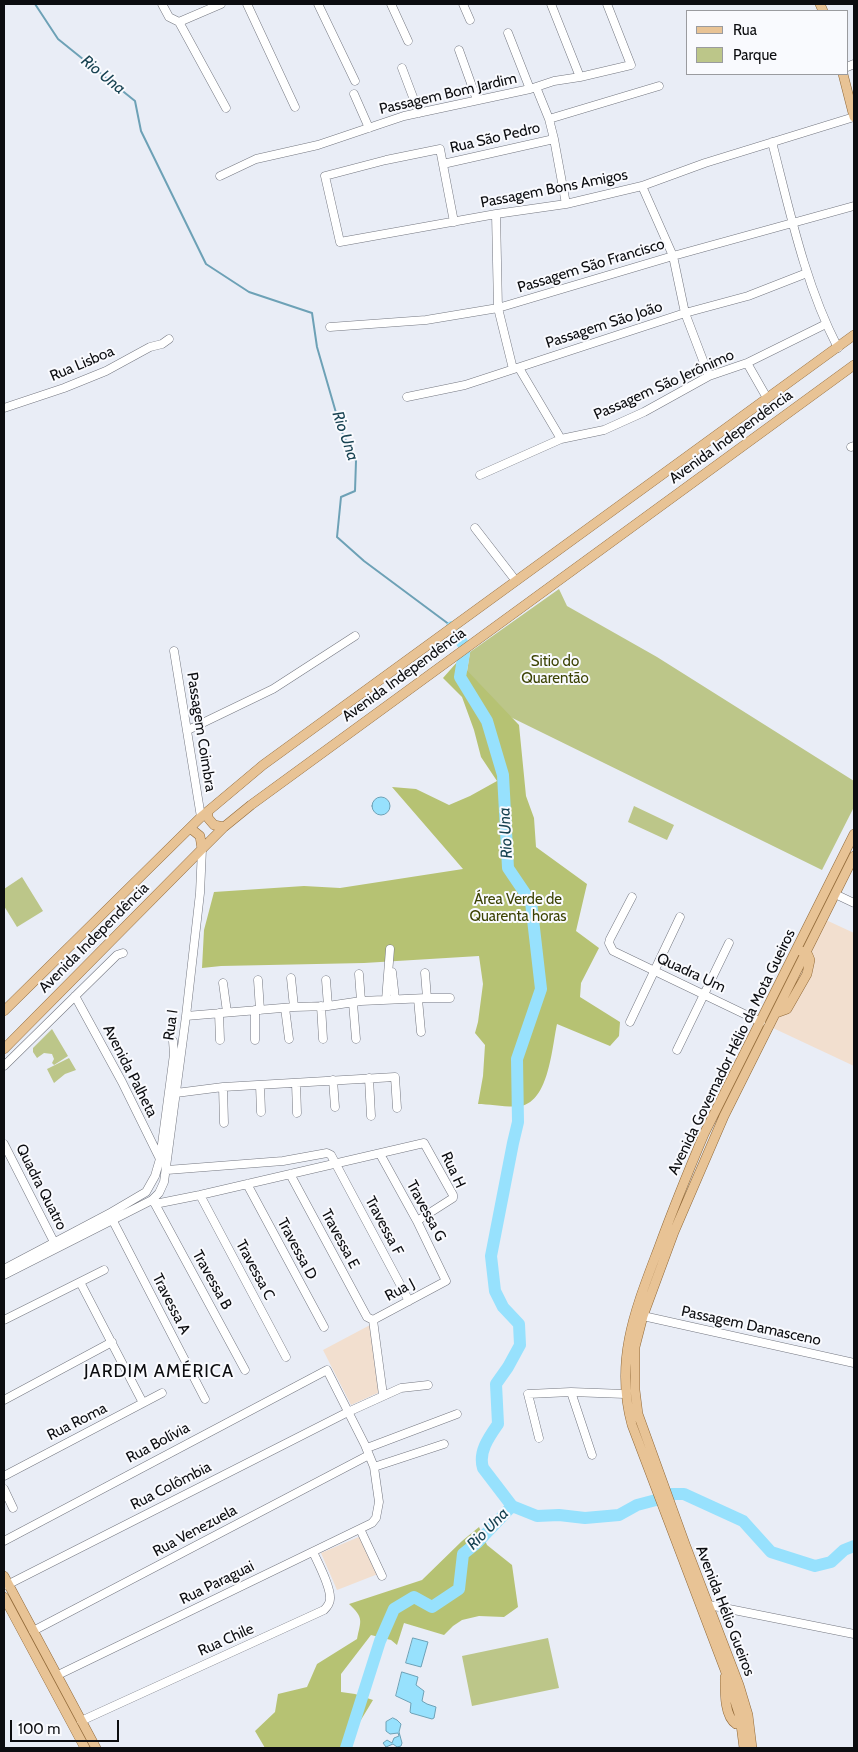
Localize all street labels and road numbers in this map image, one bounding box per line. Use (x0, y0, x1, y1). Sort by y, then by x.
street label: Passagem Bom Jardim (377, 69, 519, 119)
street label: Rua São Pedro (448, 119, 542, 157)
street label: Passagem Bons Amigos (479, 166, 629, 212)
street label: Passagem São Francisco (515, 235, 667, 297)
street label: Passagem São João (543, 298, 665, 352)
street label: Rua Lisboa (47, 342, 117, 386)
street label: Passagem São Jerônimo (591, 346, 737, 424)
street label: Avenida Independência (666, 386, 796, 488)
street label: Avenida Independência (339, 624, 469, 726)
street label: Passagem Coimbra (183, 671, 219, 793)
street label: Avenida Independência (35, 879, 153, 997)
street label: Avenida Governador Hélio da Mota Gueiros (665, 926, 799, 1178)
street label: Quadra Um (654, 949, 728, 997)
street label: Rua I (160, 1008, 182, 1042)
street label: Avenida Palheta (99, 1022, 161, 1120)
street label: Quadra Quatro (12, 1141, 70, 1233)
street label: Rua H (437, 1149, 469, 1191)
street label: Travessa G (403, 1178, 449, 1244)
street label: Travessa F (361, 1194, 407, 1258)
street label: Travessa E (317, 1206, 363, 1272)
street label: Travessa D (273, 1215, 321, 1283)
street label: Travessa C (232, 1237, 278, 1303)
street label: Travessa B (188, 1247, 236, 1313)
street label: Travessa A (148, 1271, 194, 1337)
street label: Rua J (382, 1275, 418, 1305)
street label: Passagem Damasceno (679, 1302, 823, 1350)
street label: Rua Roma (44, 1399, 110, 1445)
street label: Rua Bolívia (123, 1419, 193, 1467)
street label: Rua Colômbia (128, 1458, 214, 1514)
street label: Rua Venezuela (150, 1501, 240, 1561)
street label: Avenida Hélio Gueiros (692, 1543, 758, 1679)
street label: Rua Paraguai (177, 1557, 257, 1609)
street label: Rua Chile (195, 1620, 257, 1660)

